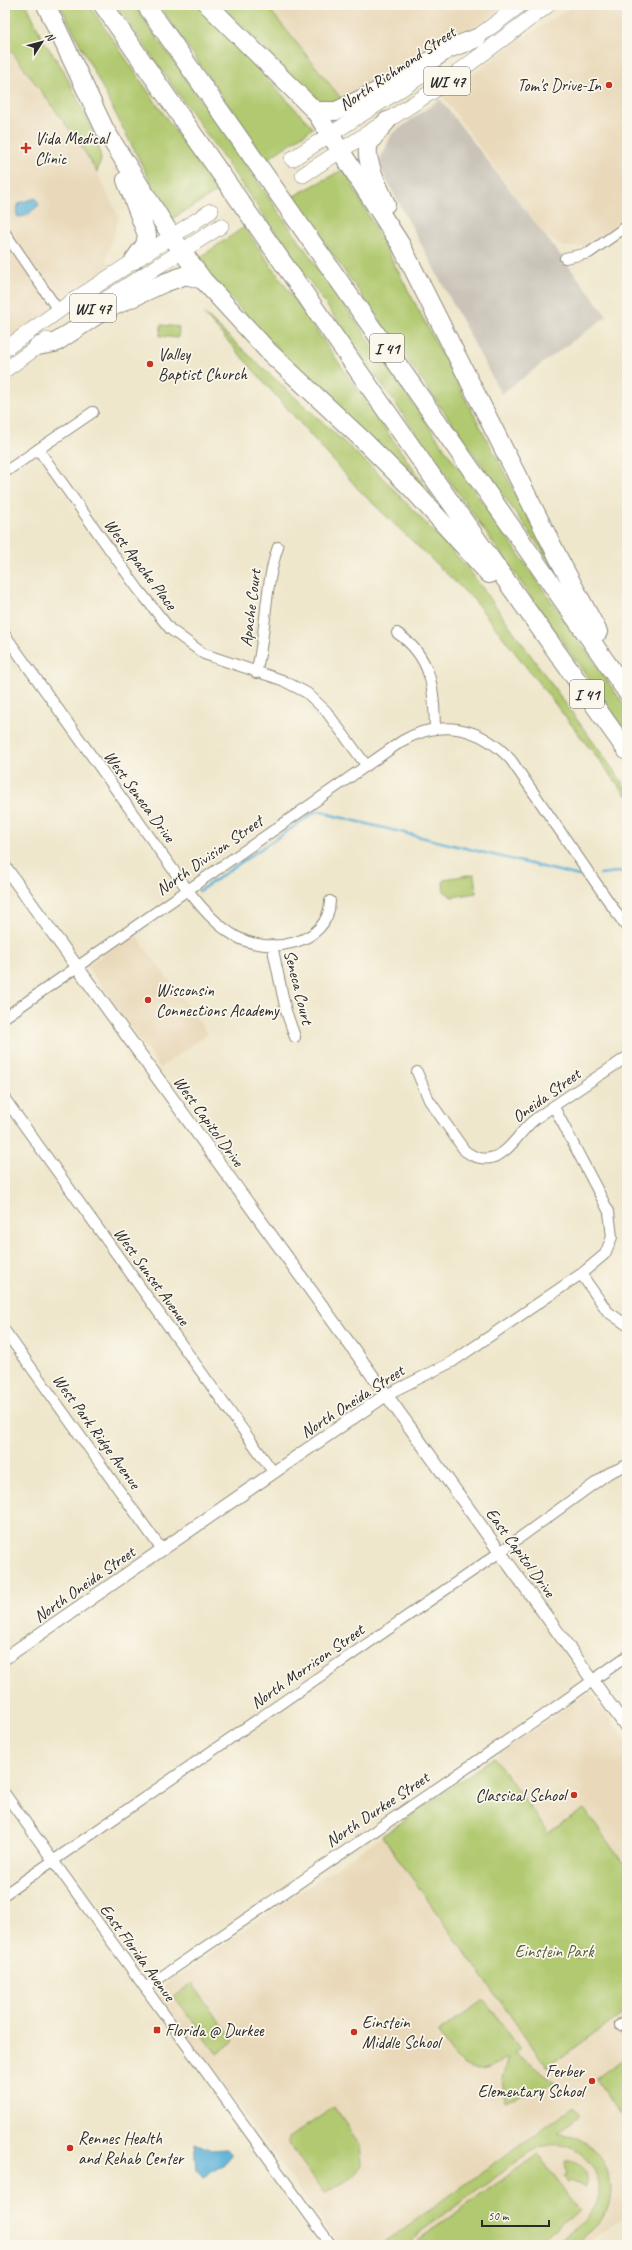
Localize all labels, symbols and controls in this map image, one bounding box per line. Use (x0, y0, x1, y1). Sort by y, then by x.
street label: North Richmond Street (335, 20, 461, 115)
north arrow (22, 22, 62, 62)
text: N (42, 29, 59, 45)
road number: WI 47 (424, 67, 470, 95)
place label: Tom's Drive-In (517, 75, 602, 96)
marker: Tom's Drive-In (604, 80, 614, 90)
place label: Vida Medical Clinic (35, 128, 111, 169)
marker: Vida Medical Clinic (20, 142, 32, 154)
road number: WI 47 (70, 294, 116, 322)
road number: I 41 (370, 334, 404, 362)
place label: Valley Baptist Church (158, 344, 248, 385)
marker: Valley Baptist Church (145, 359, 155, 369)
street label: West Apache Place (100, 515, 182, 615)
street label: Apache Court (235, 566, 266, 648)
road number: I 41 (570, 680, 604, 708)
street label: West Seneca Drive (99, 746, 181, 847)
street label: North Division Street (152, 810, 269, 900)
street label: Seneca Court (279, 948, 318, 1029)
place label: Wisconsin Connections Academy (156, 980, 280, 1021)
marker: Wisconsin Connections Academy (143, 995, 153, 1005)
street label: Oneida Street (508, 1062, 586, 1127)
street label: West Capitol Drive (169, 1072, 249, 1172)
street label: West Sunset Avenue (109, 1223, 195, 1331)
street label: North Oneida Street (297, 1359, 410, 1443)
street label: West Park Ridge Avenue (48, 1370, 146, 1494)
street label: East Capitol Drive (481, 1504, 561, 1602)
street label: North Oneida Street (30, 1540, 141, 1627)
street label: North Morrison Street (247, 1618, 370, 1713)
street label: North Durkee Street (322, 1766, 435, 1852)
place label: Classical School (475, 1785, 569, 1806)
marker: Classical School (569, 1790, 579, 1800)
street label: East Florida Avenue (95, 1900, 181, 2006)
park label: Einstein Park (515, 1941, 595, 1962)
place label: Einstein Middle School (362, 2012, 443, 2053)
place label: Florida @ Durkee (165, 2020, 265, 2041)
marker: Florida @ Durkee (152, 2025, 162, 2035)
marker: Einstein Middle School (349, 2027, 359, 2037)
place label: Ferber Elementary School (478, 2061, 587, 2102)
marker: Ferber Elementary School (587, 2076, 597, 2086)
place label: Rennes Health and Rehab Center (78, 2128, 185, 2169)
marker: Rennes Health and Rehab Center (65, 2143, 75, 2153)
scale bar (482, 2202, 549, 2228)
text: 50 m (488, 2208, 510, 2224)

